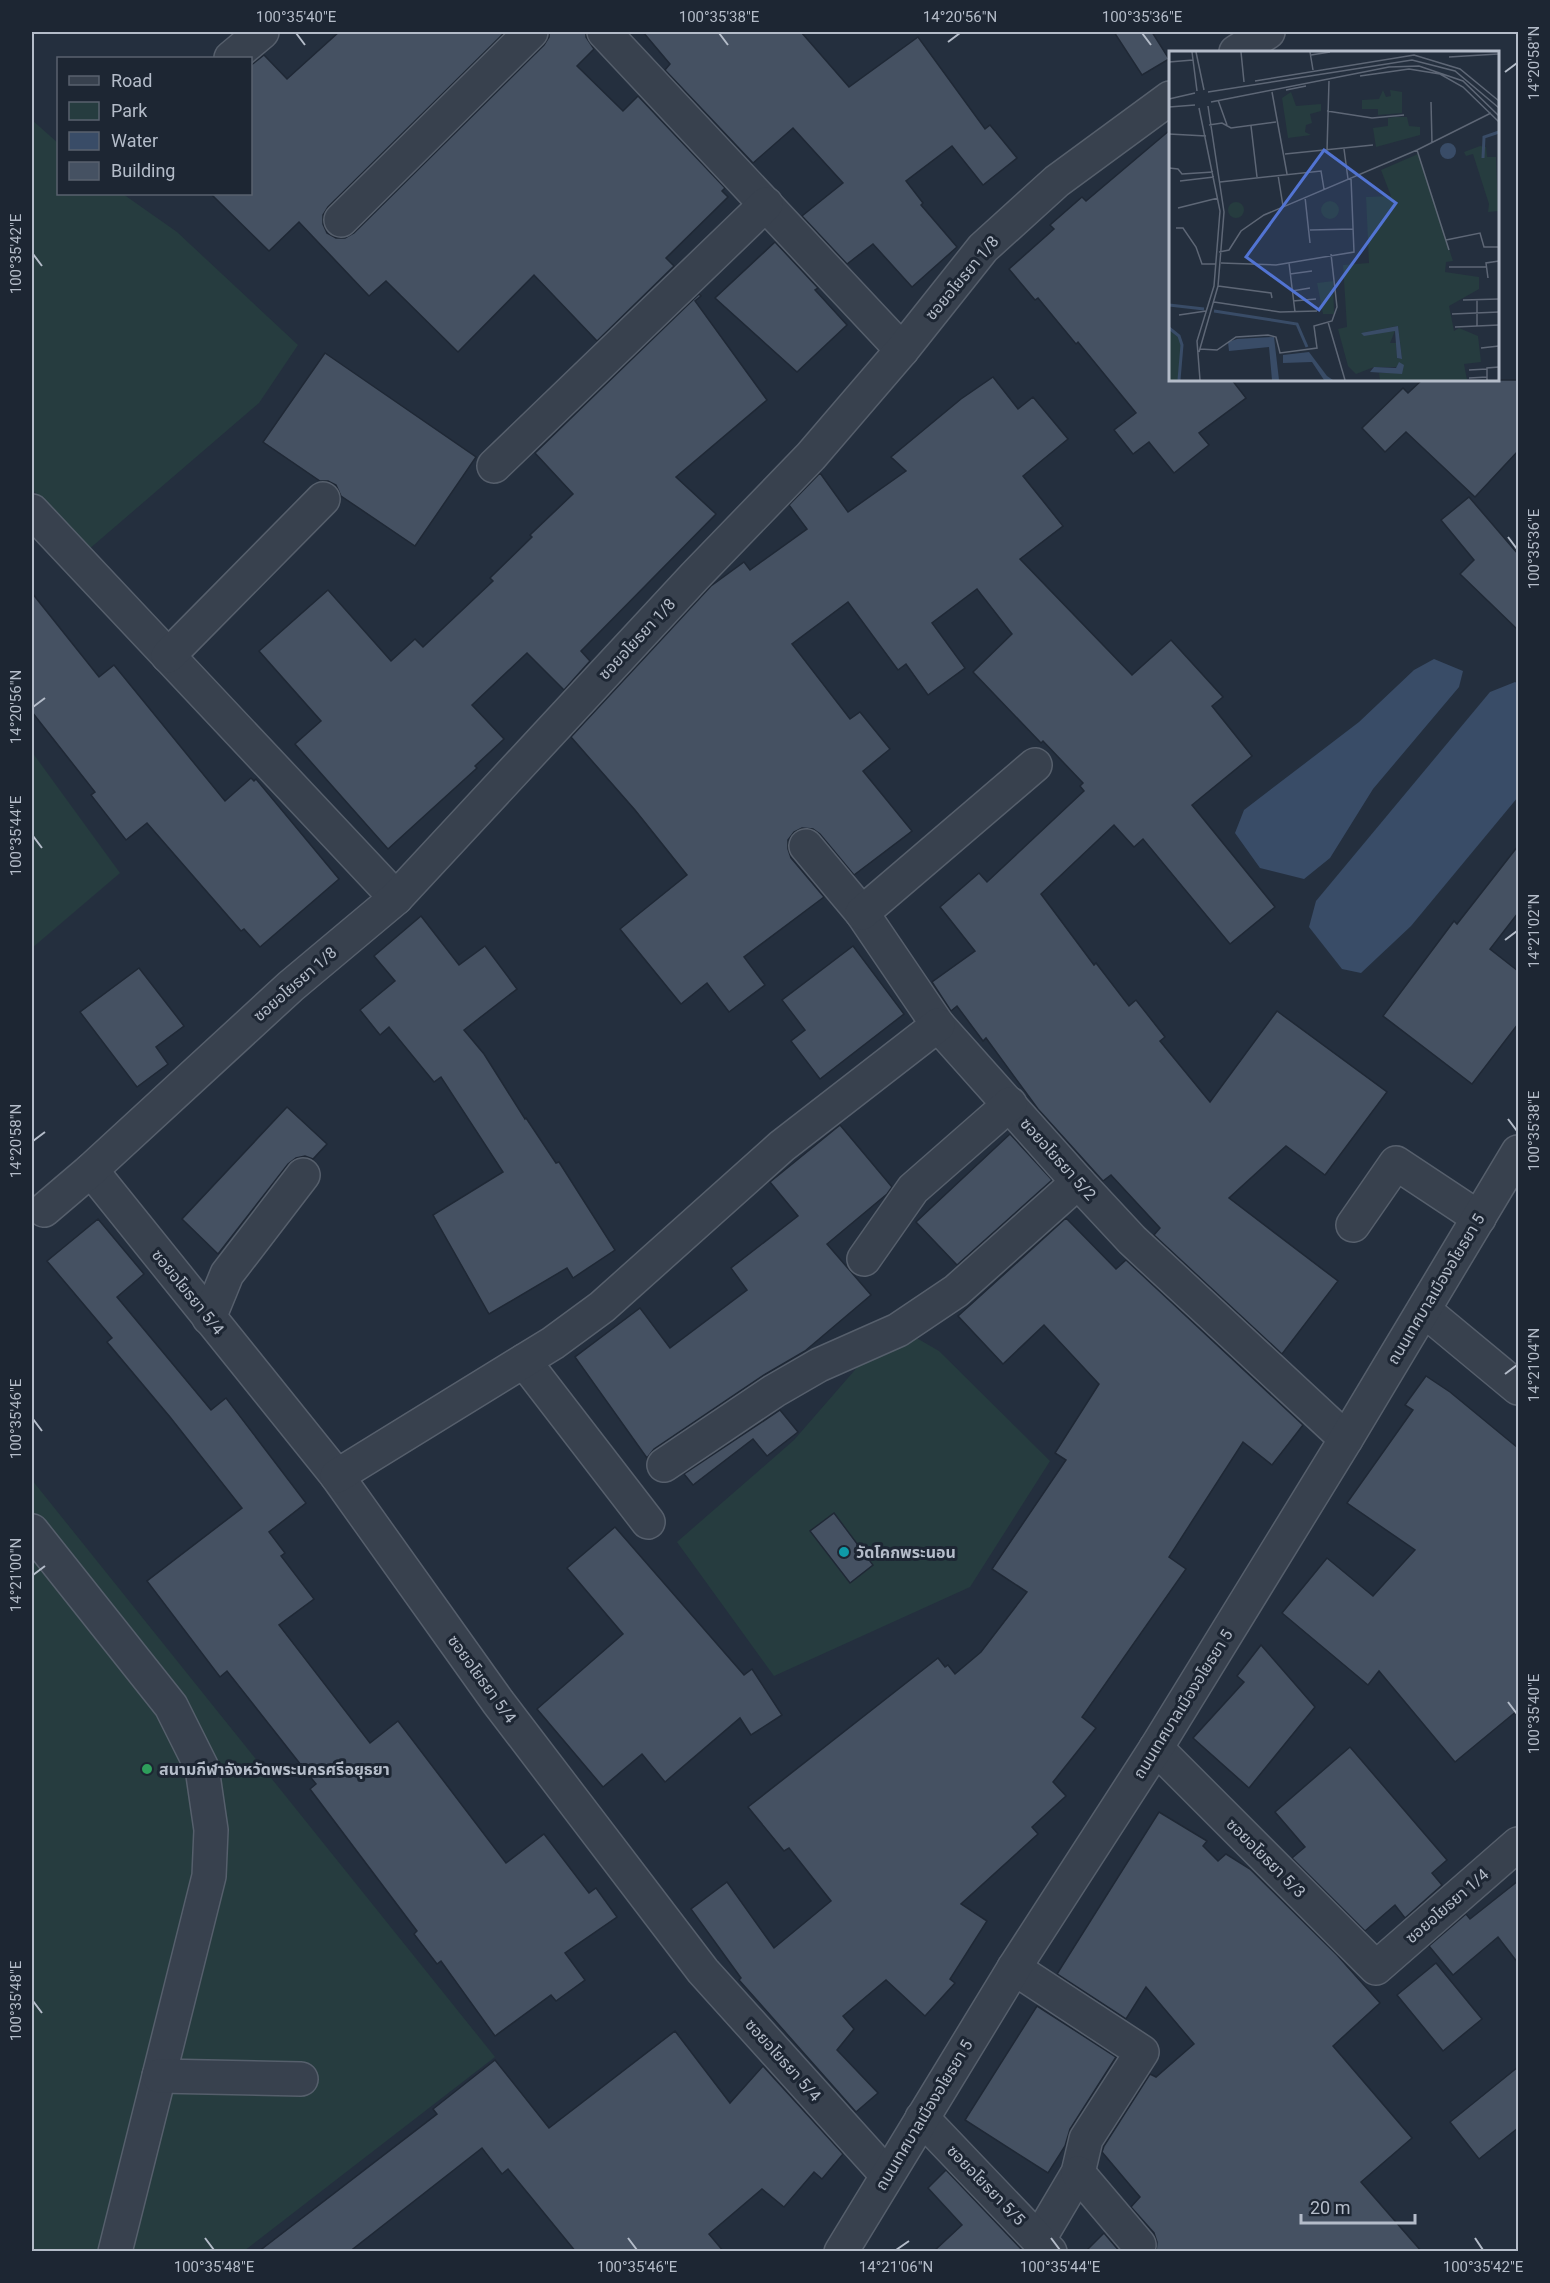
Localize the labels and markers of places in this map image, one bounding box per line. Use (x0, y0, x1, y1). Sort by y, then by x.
place label: วัดโคกพระนอน (856, 1543, 956, 1562)
marker: วัดโคกพระนอน (837, 1545, 851, 1559)
place label: สนามกีฬาจังหวัดพระนครศรีอยุธยา (159, 1760, 390, 1779)
marker: สนามกีฬาจังหวัดพระนครศรีอยุธยา (140, 1762, 154, 1776)

